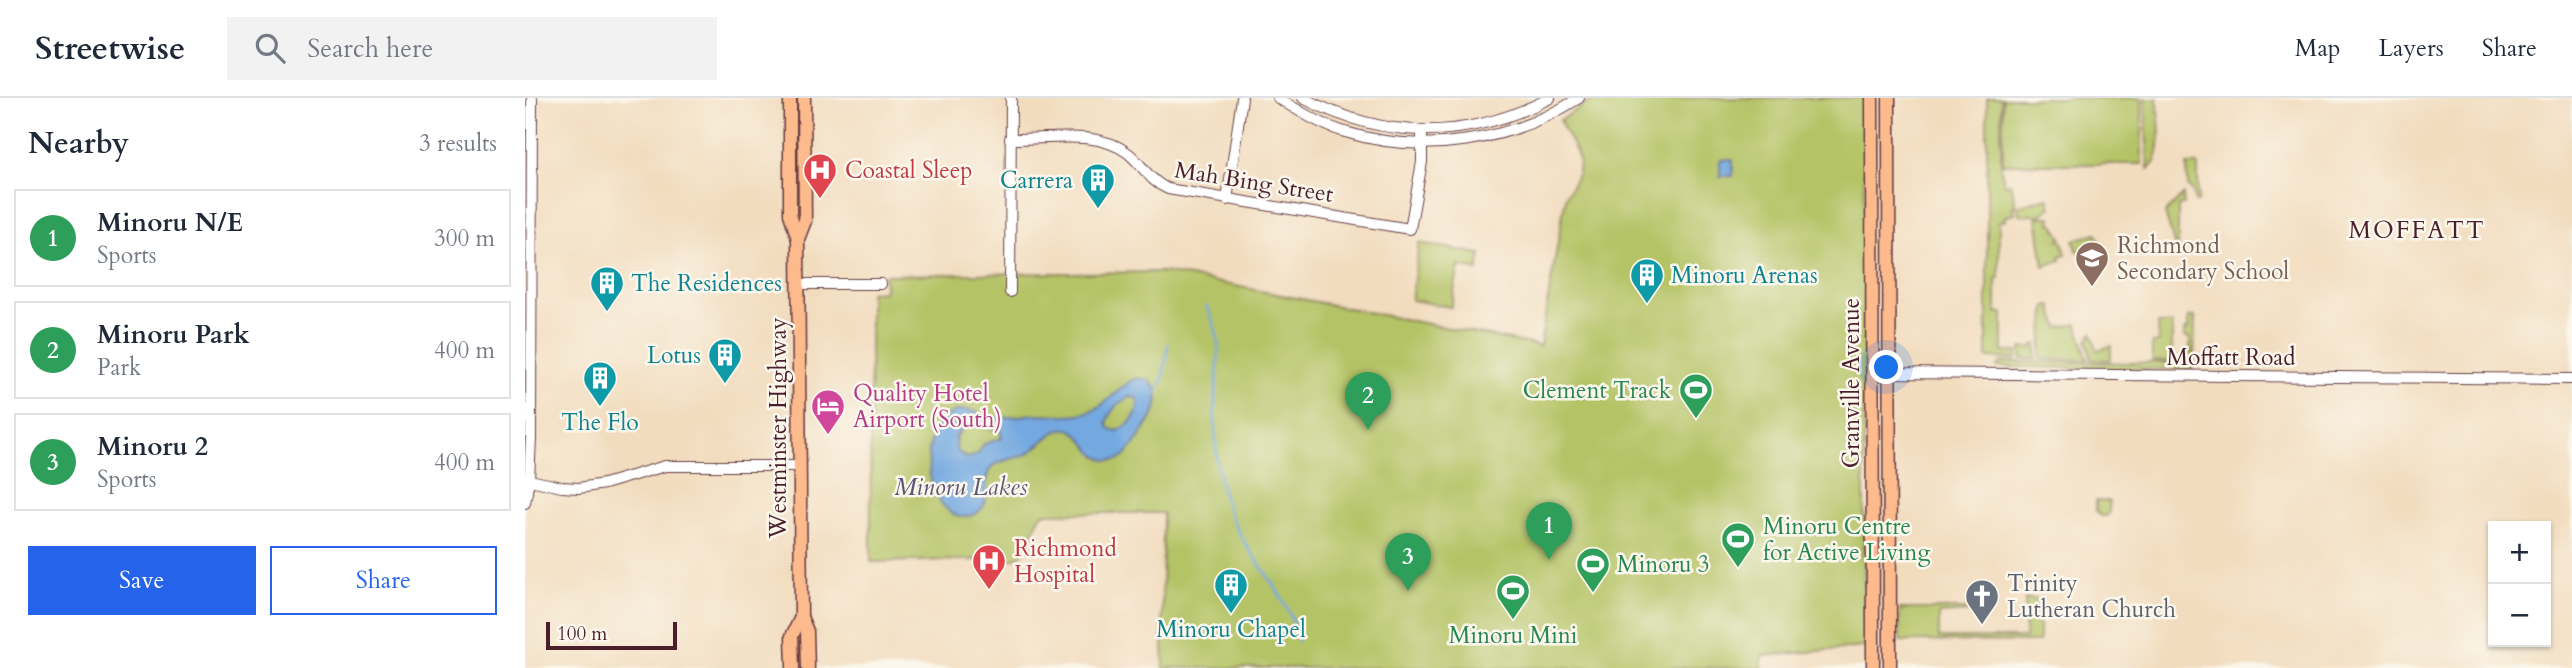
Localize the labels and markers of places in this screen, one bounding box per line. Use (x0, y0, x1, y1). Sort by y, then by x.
hospital icon: Coastal Sleep (801, 151, 839, 200)
place label: Coastal Sleep (845, 155, 972, 186)
building icon: Carrera (1079, 161, 1117, 210)
place label: Carrera (1000, 165, 1073, 196)
place label: Richmond Secondary School (2117, 230, 2289, 287)
school or university icon: Richmond Secondary School (2073, 239, 2111, 288)
building icon: Minoru Arenas (1628, 256, 1666, 305)
place label: Minoru Arenas (1671, 260, 1818, 291)
building icon: The Residences (588, 264, 626, 313)
place label: The Residences (631, 268, 782, 299)
building icon: Lotus (706, 336, 744, 385)
place label: Lotus (647, 340, 701, 371)
building icon: The Flo (581, 359, 619, 408)
sports icon: Clement Track (1677, 371, 1715, 420)
pin: 2 (1345, 372, 1391, 430)
place label: Clement Track (1523, 375, 1672, 406)
place label: Quality Hotel Airport (South) (853, 378, 1002, 435)
hotel icon: Quality Hotel Airport (South) (809, 387, 847, 436)
place label: The Flo (561, 407, 639, 438)
pin: 1 (1526, 502, 1572, 560)
place label: Minoru Centre for Active Living (1763, 511, 1930, 568)
sports icon: Minoru Centre for Active Living (1719, 520, 1757, 569)
place label: Richmond Hospital (1014, 533, 1117, 590)
pin: 3 (1385, 533, 1431, 591)
hospital icon: Richmond Hospital (970, 542, 1008, 591)
sports icon: Minoru 3 (1574, 545, 1612, 594)
place label: Minoru 3 (1617, 549, 1710, 580)
building icon: Minoru Chapel (1212, 566, 1250, 615)
place label: Trinity Lutheran Church (2007, 568, 2176, 625)
sports icon: Minoru Mini (1494, 572, 1532, 621)
church icon: Trinity Lutheran Church (1963, 577, 2001, 626)
place label: Minoru Chapel (1156, 614, 1306, 645)
place label: Minoru Mini (1449, 620, 1577, 651)

